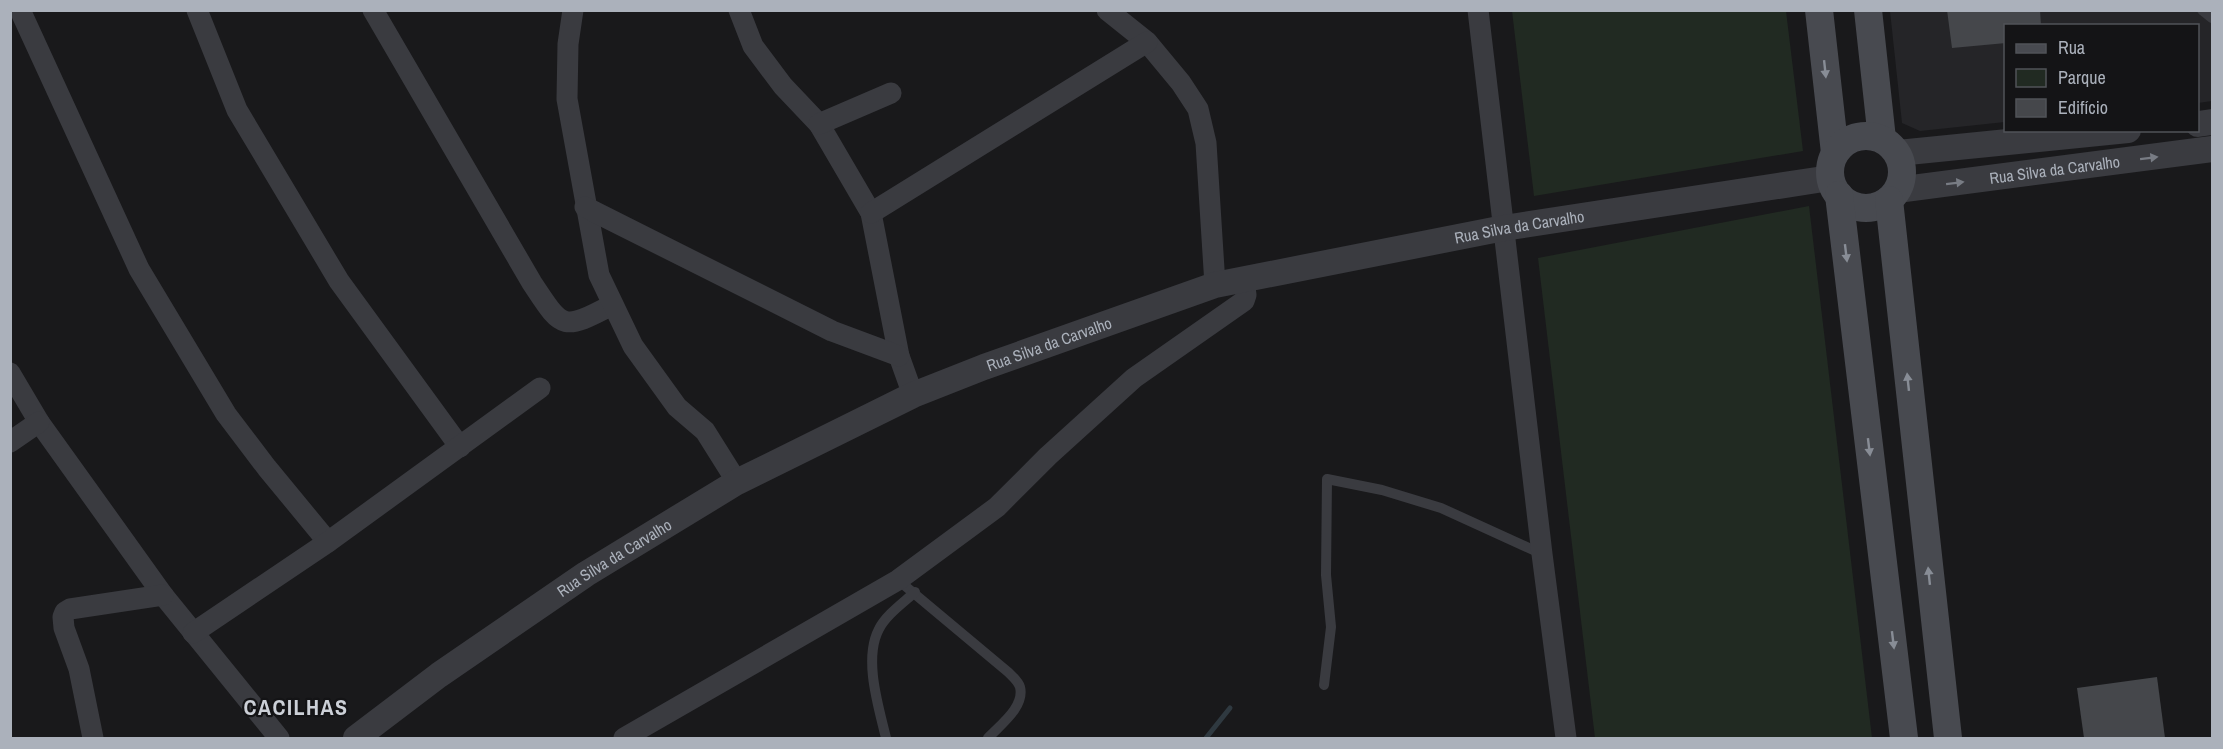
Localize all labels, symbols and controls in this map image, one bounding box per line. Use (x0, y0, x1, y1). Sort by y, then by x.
legend (2004, 24, 2199, 132)
text: Rua (2058, 35, 2085, 60)
one-way arrow (1820, 59, 1830, 78)
text: Parque (2058, 65, 2106, 90)
text: Edifício (2058, 95, 2108, 120)
street label: Rua Silva da Carvalho (1988, 150, 2121, 189)
one-way arrow (2139, 153, 2158, 162)
one-way arrow (1946, 178, 1965, 187)
street label: Rua Silva da Carvalho (1452, 205, 1586, 249)
one-way arrow (1841, 244, 1850, 263)
street label: Rua Silva da Carvalho (983, 312, 1115, 376)
one-way arrow (1904, 373, 1913, 392)
one-way arrow (1864, 437, 1874, 456)
street label: Rua Silva da Carvalho (552, 514, 676, 602)
one-way arrow (1925, 566, 1934, 585)
one-way arrow (1888, 631, 1897, 650)
district label: CACILHAS (243, 692, 349, 722)

